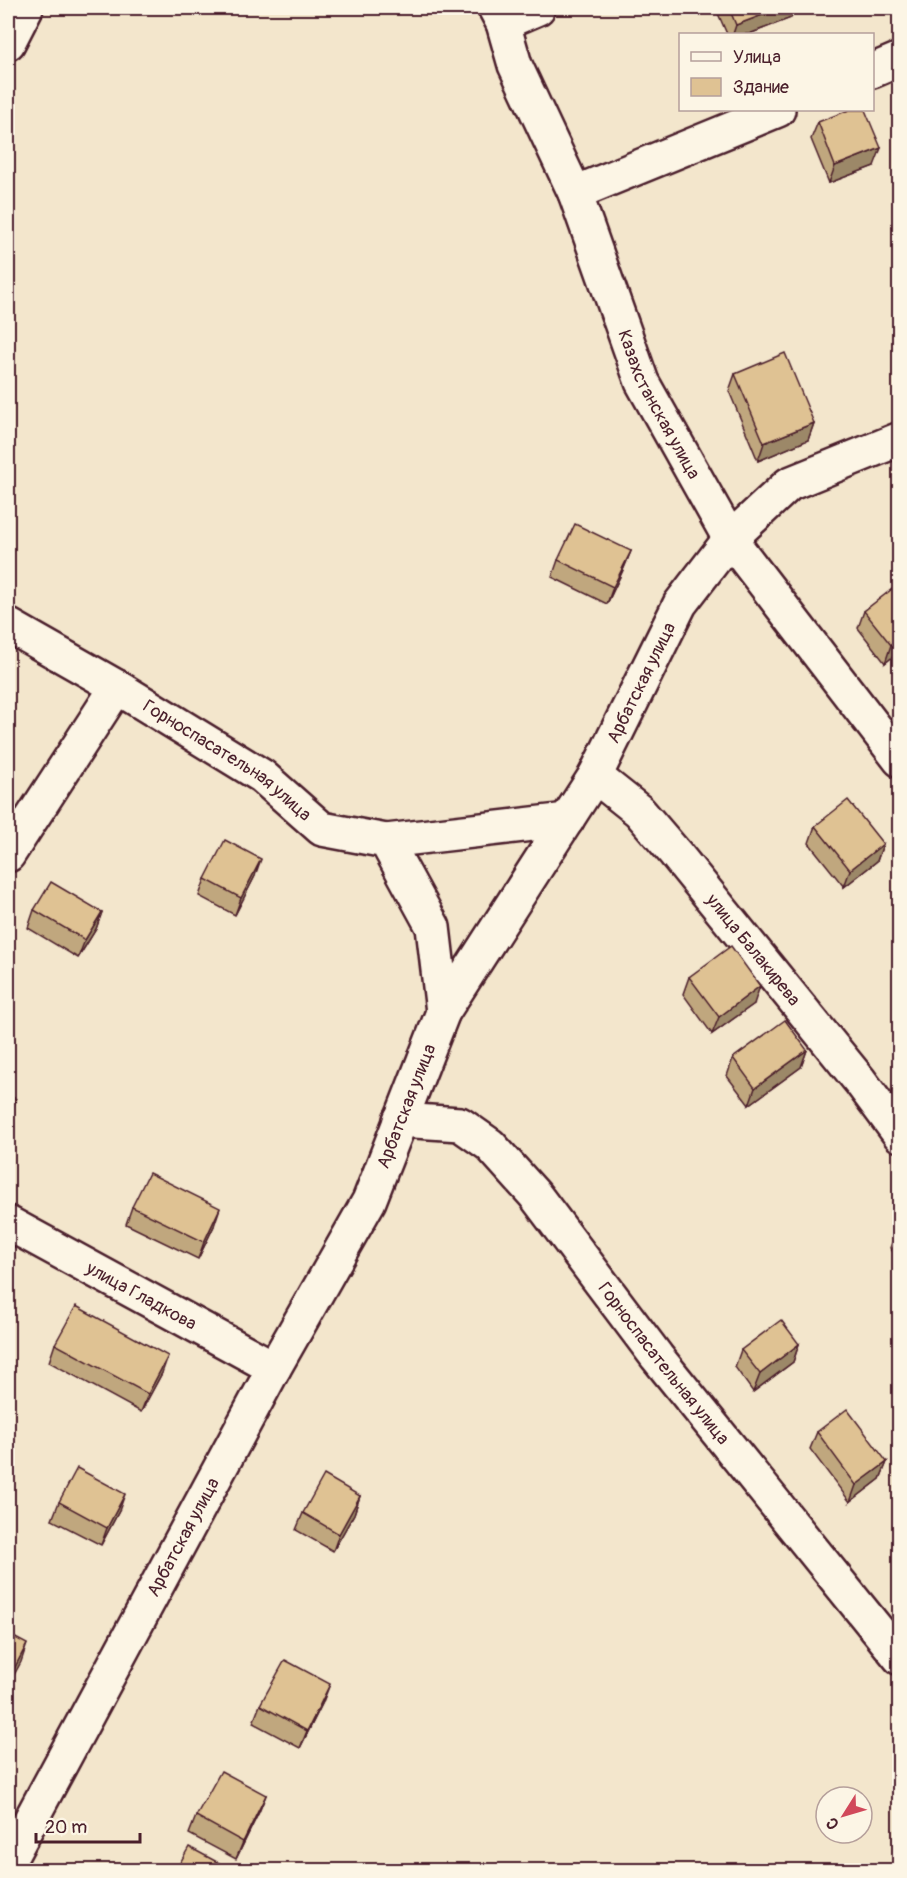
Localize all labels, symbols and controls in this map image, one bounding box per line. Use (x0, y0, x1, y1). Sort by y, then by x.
legend (679, 33, 874, 111)
text: Улица (733, 46, 781, 69)
text: Здание (733, 76, 789, 99)
street label: Казахстанская улица (613, 327, 706, 483)
street label: Арбатская улица (602, 618, 681, 747)
street label: Горноспасательная улица (139, 694, 316, 826)
street label: улица Балакирева (700, 888, 806, 1010)
street label: Арбатская улица (371, 1041, 441, 1172)
street label: улица Гладкова (81, 1256, 201, 1335)
street label: Горноспасательная улица (593, 1278, 735, 1449)
street label: Арбатская улица (142, 1474, 224, 1601)
north arrow (814, 1785, 874, 1845)
scale bar (36, 1806, 140, 1844)
text: С (822, 1813, 844, 1833)
text: 20 m (45, 1816, 87, 1839)

